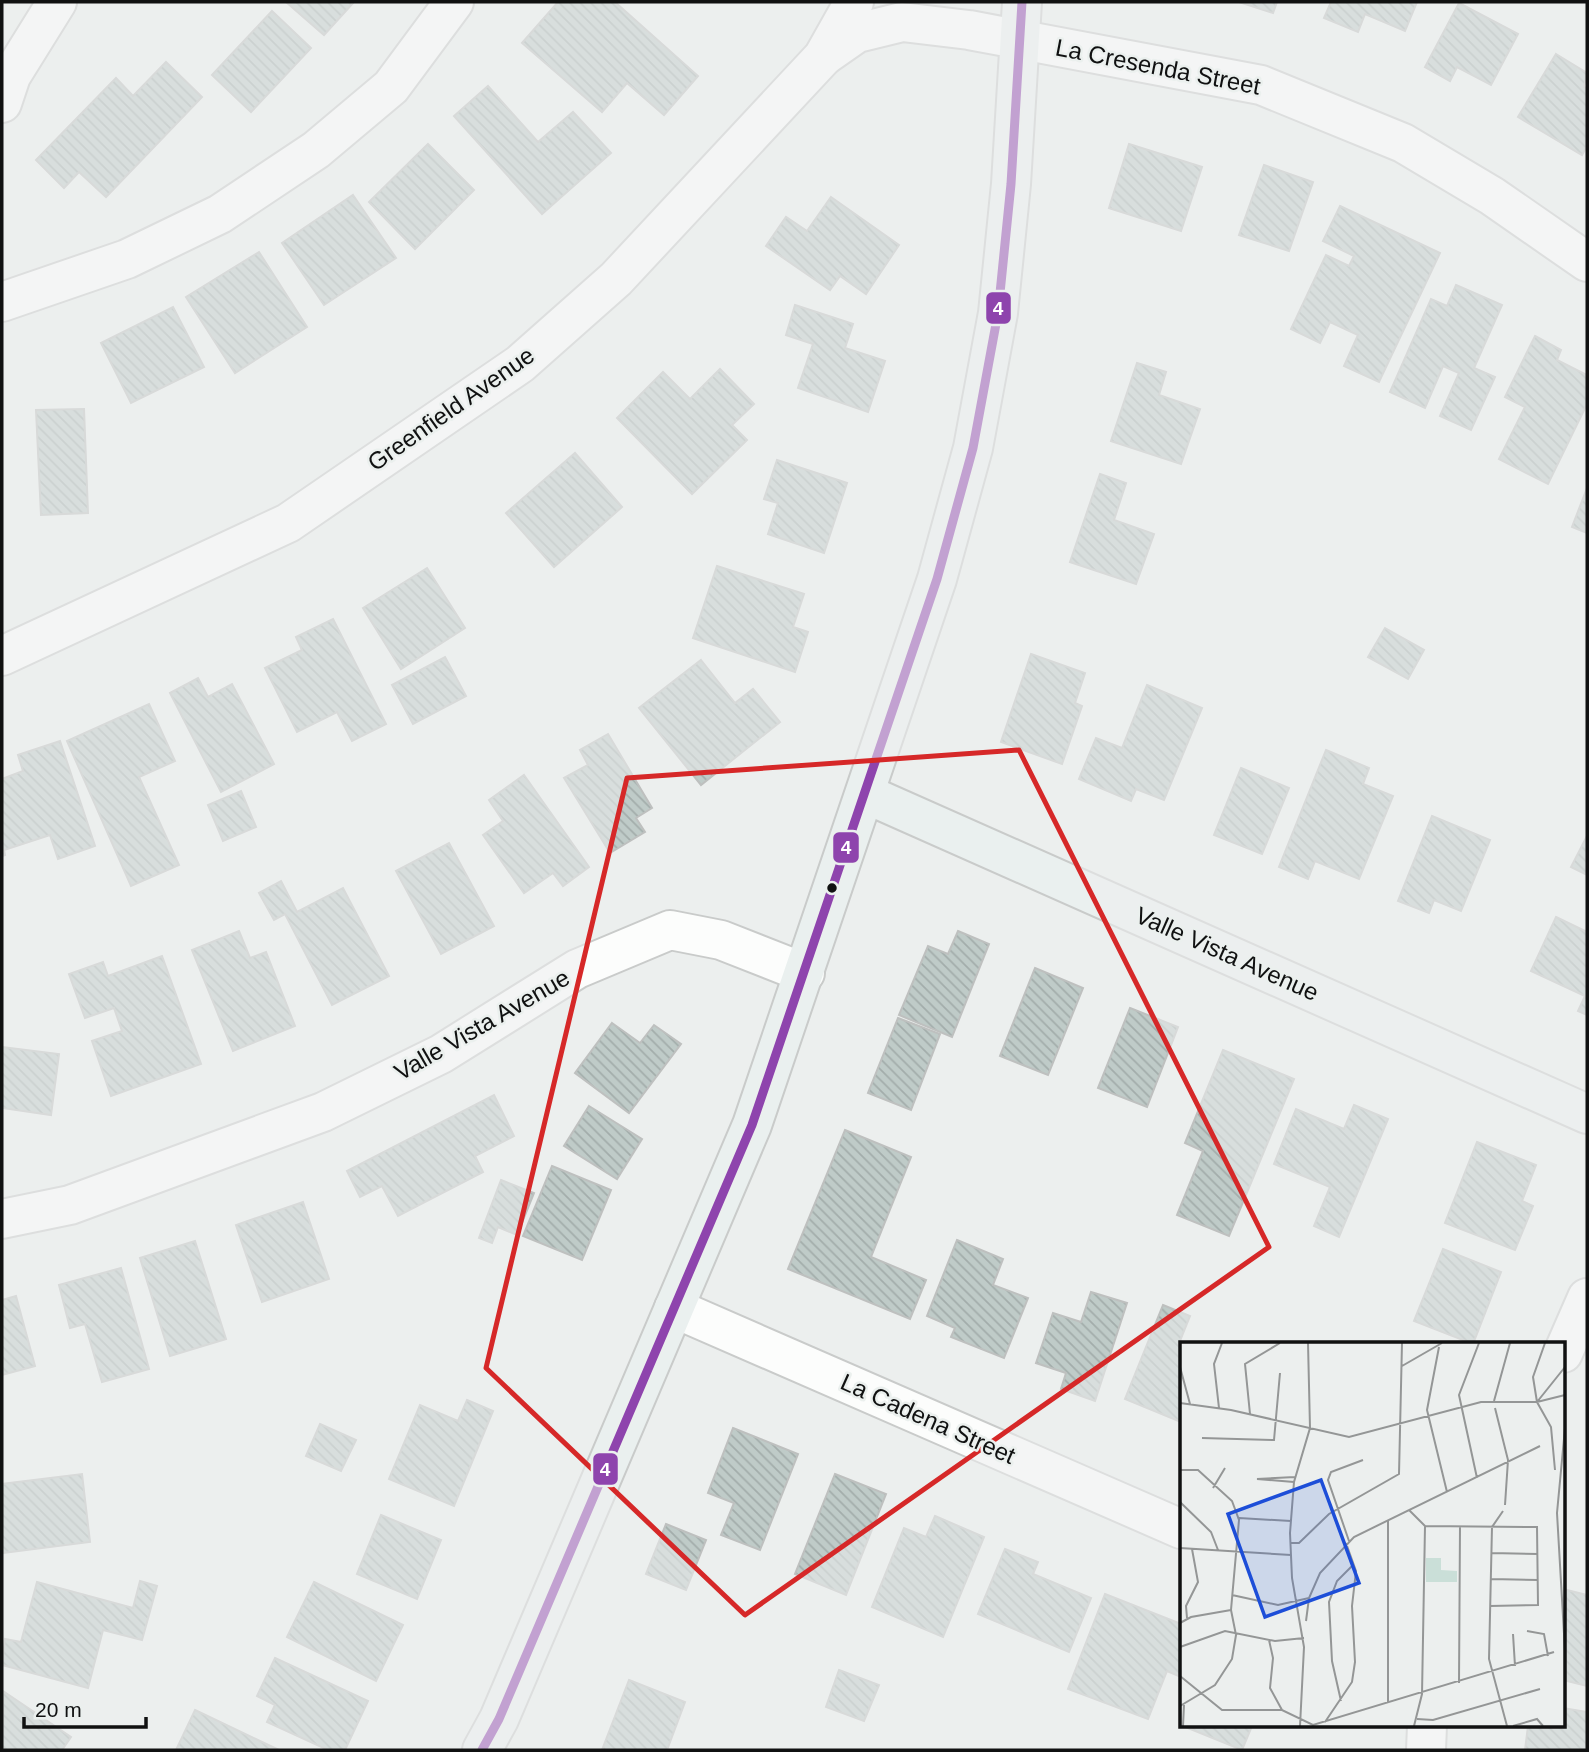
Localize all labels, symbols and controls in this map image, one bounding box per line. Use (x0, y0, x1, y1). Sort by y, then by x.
street label: La Cresenda Street (1053, 33, 1263, 100)
line badge: 4 (985, 291, 1012, 325)
text: 4 (993, 298, 1004, 319)
street label: Greenfield Avenue (362, 341, 539, 476)
line badge: 4 (832, 831, 860, 864)
text: 4 (841, 837, 852, 858)
unlabelled marker (825, 881, 839, 895)
street label: Valle Vista Avenue (1132, 901, 1323, 1006)
street label: Valle Vista Avenue (389, 964, 574, 1086)
inset map (1180, 1342, 1564, 1728)
street label: La Cadena Street (837, 1368, 1020, 1469)
line badge: 4 (592, 1452, 619, 1486)
text: 4 (600, 1459, 611, 1480)
scale bar (24, 1686, 147, 1730)
text: 20 m (35, 1698, 82, 1721)

